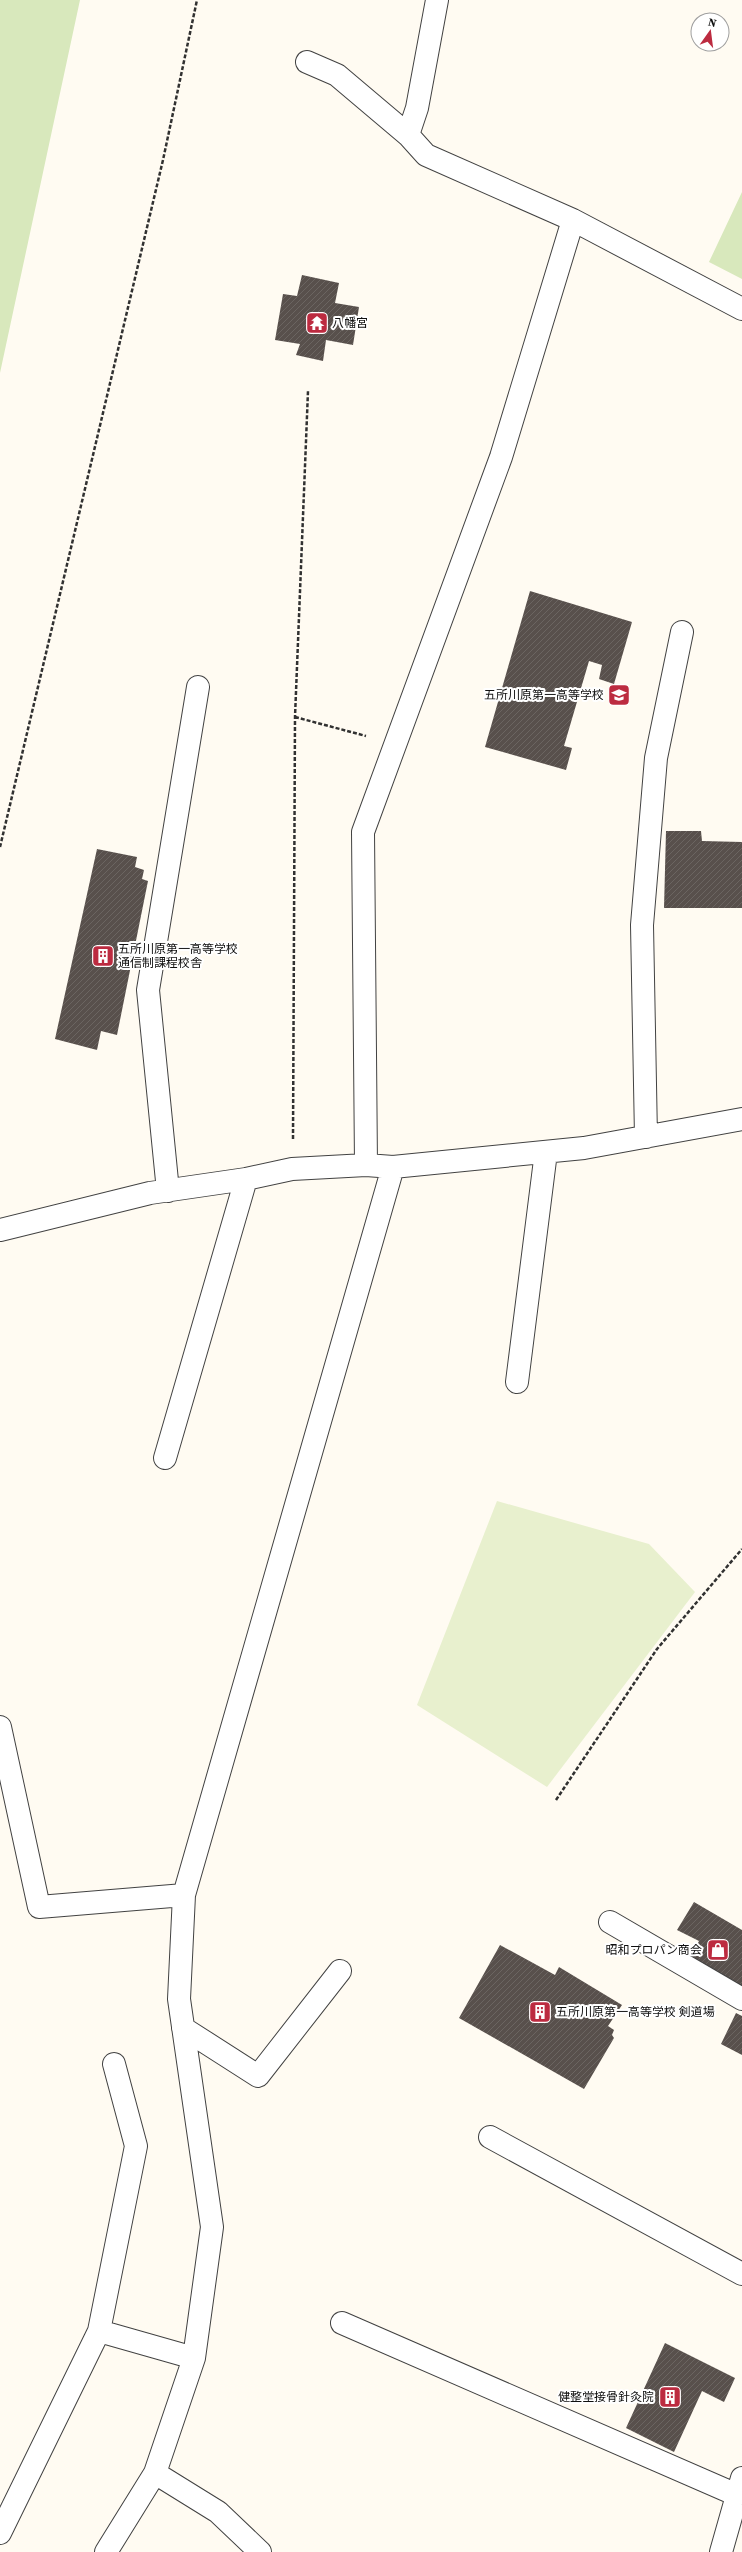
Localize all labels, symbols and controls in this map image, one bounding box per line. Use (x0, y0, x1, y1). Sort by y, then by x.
north arrow (690, 12, 730, 52)
text: N (707, 15, 718, 31)
temple icon: 八幡宮 (304, 310, 330, 336)
place label: 八幡宮 (332, 315, 368, 331)
school or university icon: 五所川原第一高等学校 (606, 682, 632, 708)
place label: 五所川原第一高等学校 (484, 687, 604, 703)
place label: 五所川原第一高等学校 通信制課程校舎 (118, 941, 238, 971)
building icon: 五所川原第一高等学校 通信制課程校舎 (90, 943, 116, 969)
shop icon: 昭和プロパン商会 (705, 1937, 731, 1963)
place label: 昭和プロパン商会 (605, 1942, 702, 1958)
building icon: 五所川原第一高等学校 剣道場 (527, 1999, 553, 2025)
place label: 五所川原第一高等学校 剣道場 (556, 2004, 715, 2020)
building icon: 健整堂接骨針灸院 (657, 2384, 683, 2410)
place label: 健整堂接骨針灸院 (558, 2389, 654, 2405)

